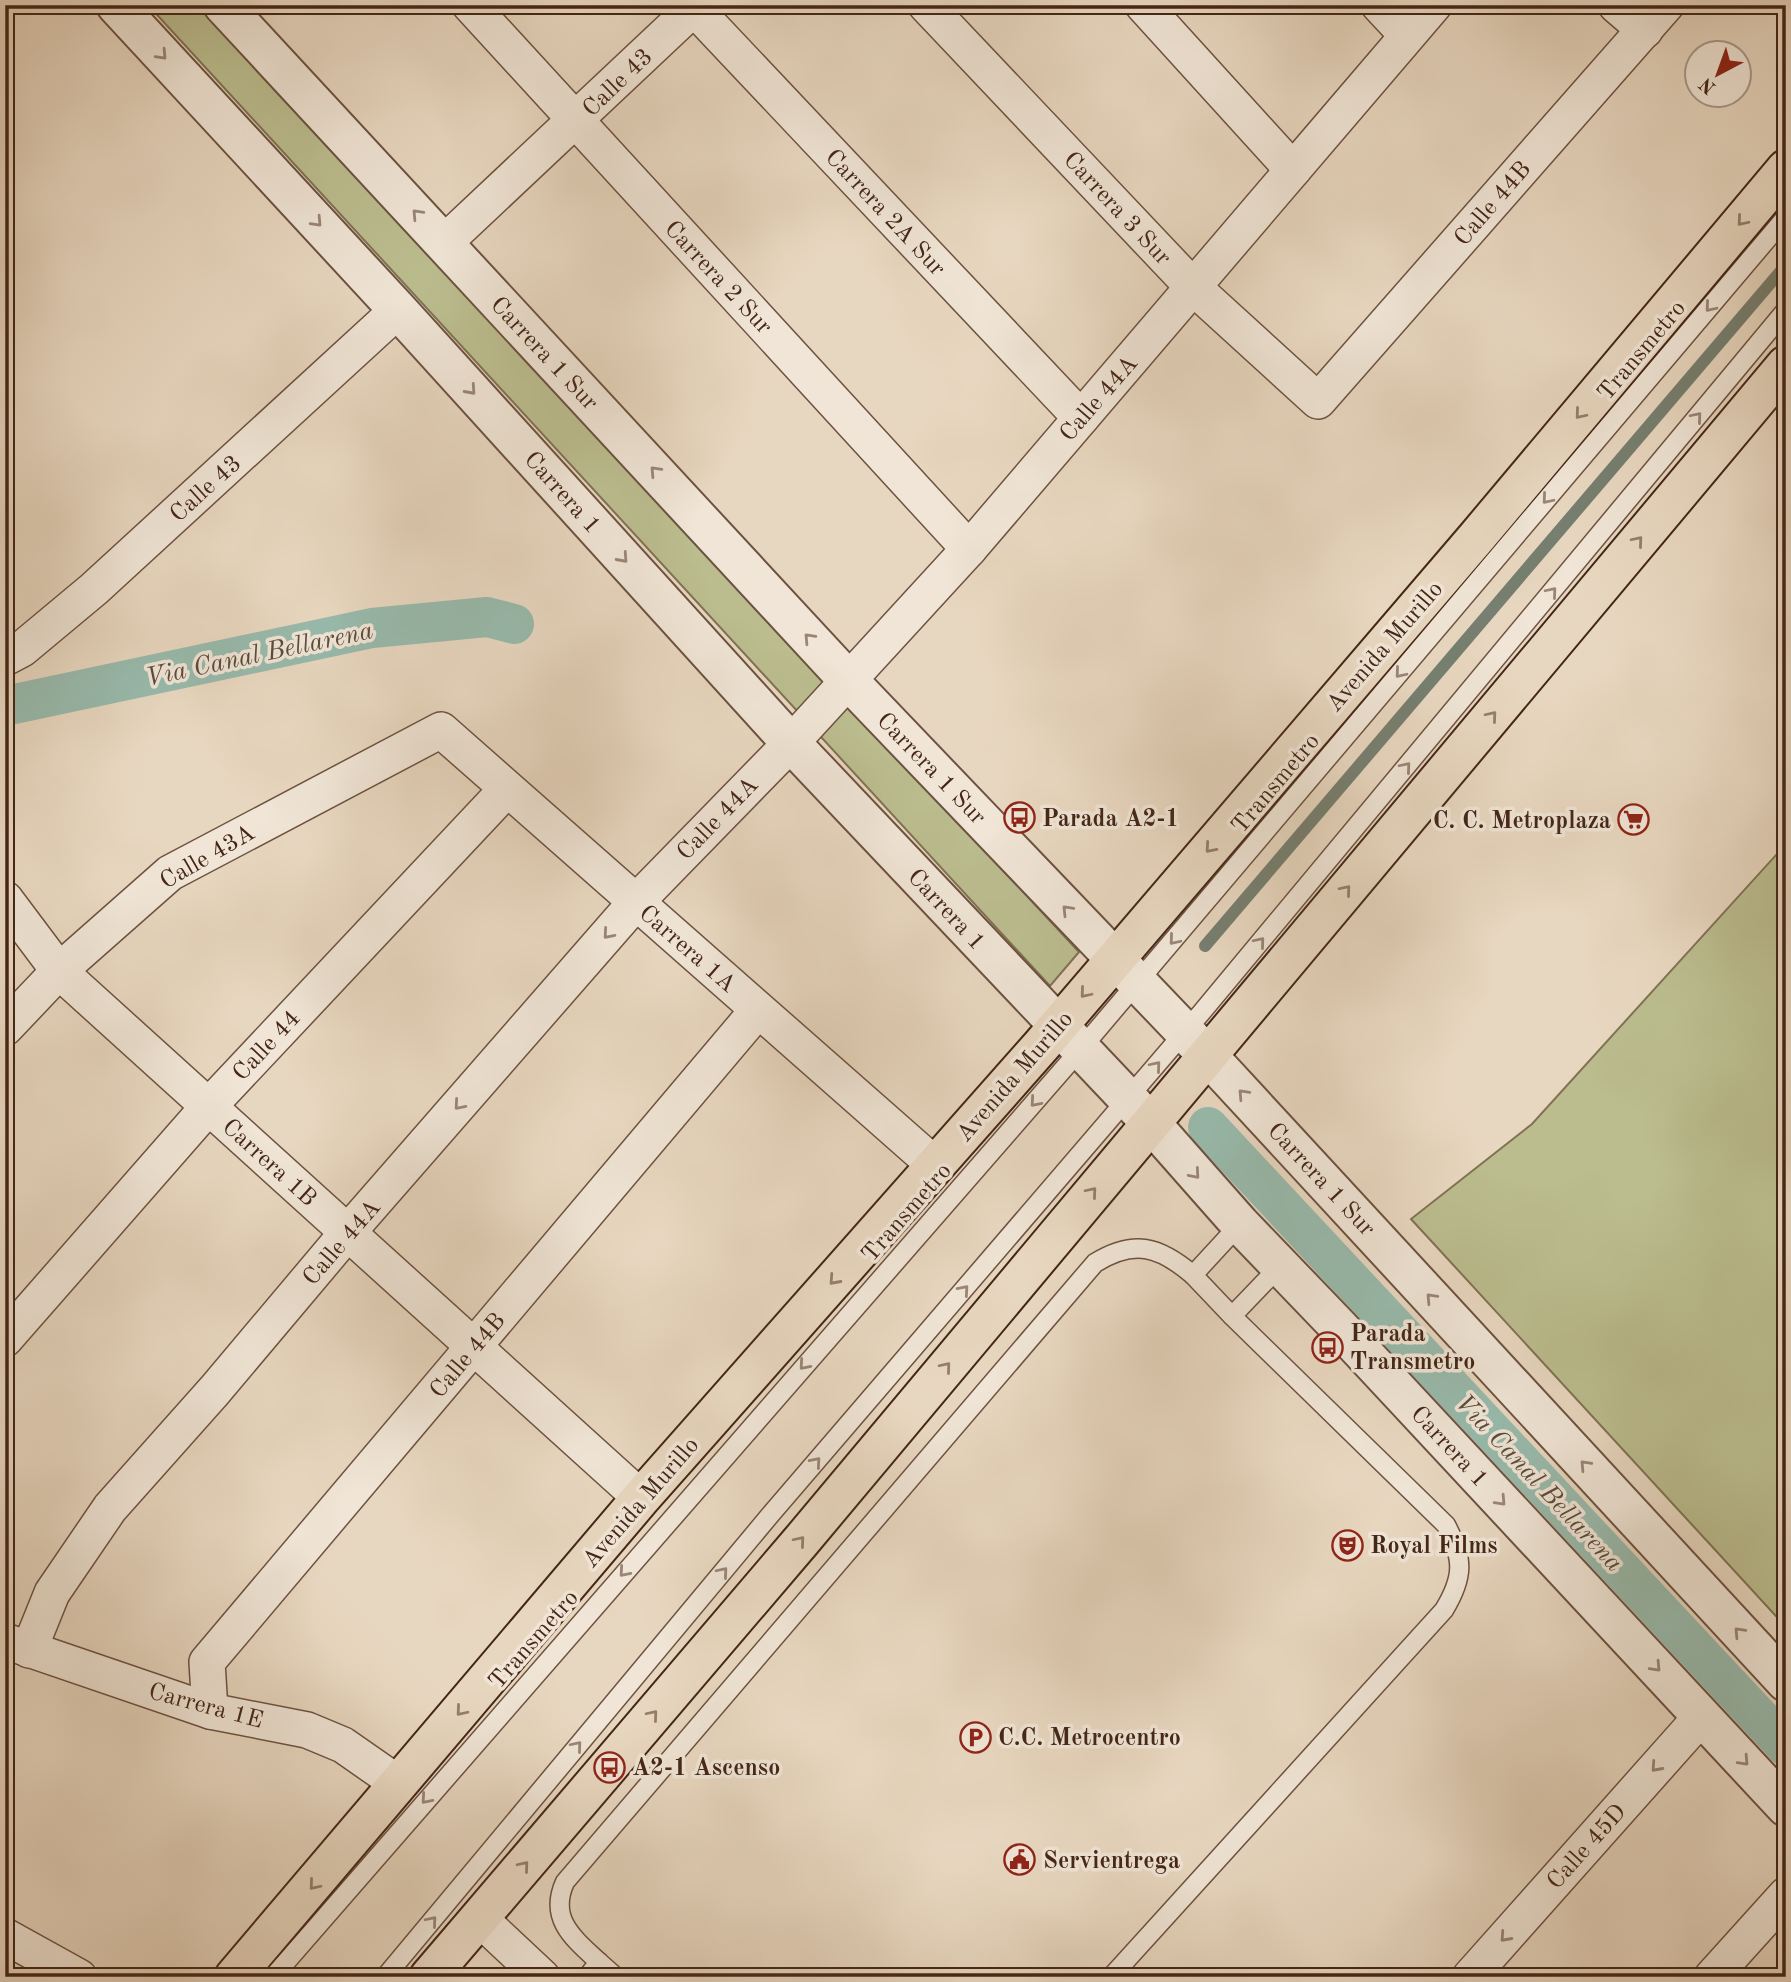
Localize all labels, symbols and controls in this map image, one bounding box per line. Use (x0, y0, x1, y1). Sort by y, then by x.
north arrow (1682, 38, 1752, 108)
street label: Calle 43 (579, 45, 658, 122)
one-way arrow (154, 47, 166, 60)
text: N (1696, 73, 1720, 97)
street label: Carrera 2A Sur (820, 145, 949, 281)
street label: Carrera 3 Sur (1058, 148, 1175, 271)
street label: Calle 44B (1451, 158, 1536, 251)
one-way arrow (413, 209, 425, 222)
one-way arrow (1738, 213, 1750, 226)
one-way arrow (308, 214, 321, 227)
street label: Carrera 2 Sur (659, 217, 776, 340)
street label: Carrera 1 Sur (485, 293, 602, 416)
street label: Transmetro (1594, 297, 1691, 406)
one-way arrow (1706, 299, 1718, 312)
street label: Calle 44A (1056, 352, 1143, 447)
one-way arrow (462, 382, 475, 395)
one-way arrow (1576, 406, 1588, 419)
one-way arrow (1689, 412, 1701, 425)
street label: Carrera 1 (519, 448, 604, 539)
street label: Calle 43 (166, 452, 247, 527)
one-way arrow (650, 466, 663, 479)
one-way arrow (1543, 491, 1555, 504)
one-way arrow (1630, 537, 1642, 550)
one-way arrow (615, 550, 628, 563)
street label: Avenida Murillo (1323, 578, 1448, 717)
one-way arrow (1543, 587, 1556, 599)
water label: Via Canal Bellarena (143, 618, 376, 692)
one-way arrow (805, 633, 818, 646)
one-way arrow (1396, 664, 1408, 677)
street label: Carrera 1 Sur (871, 709, 990, 830)
one-way arrow (1484, 711, 1496, 724)
street label: Transmetro (1228, 730, 1325, 839)
one-way arrow (1398, 762, 1410, 775)
street label: Calle 44A (673, 773, 763, 865)
bus stop icon: Parada A2-1 (1002, 801, 1036, 835)
supermarket icon: C. C. Metroplaza (1617, 803, 1651, 837)
place label: Parada A2-1 (1042, 808, 1179, 832)
place label: C. C. Metroplaza (1433, 810, 1611, 834)
street label: Calle 43A (157, 821, 259, 894)
one-way arrow (1206, 840, 1218, 853)
street label: Carrera 1 (902, 865, 989, 955)
one-way arrow (1338, 886, 1350, 899)
street label: Carrera 1A (634, 901, 740, 998)
one-way arrow (1062, 905, 1075, 918)
one-way arrow (604, 926, 616, 939)
one-way arrow (1170, 932, 1182, 945)
one-way arrow (1252, 937, 1265, 949)
one-way arrow (1081, 985, 1094, 998)
street label: Calle 44 (229, 1007, 306, 1086)
street label: Avenida Murillo (953, 1008, 1078, 1147)
one-way arrow (1148, 1061, 1160, 1074)
one-way arrow (1239, 1089, 1252, 1102)
one-way arrow (1031, 1094, 1043, 1107)
one-way arrow (455, 1097, 467, 1110)
street label: Carrera 1B (217, 1115, 320, 1212)
street label: Carrera 1 Sur (1262, 1119, 1379, 1242)
street label: Transmetro (858, 1159, 957, 1267)
one-way arrow (1187, 1165, 1199, 1178)
one-way arrow (1084, 1187, 1096, 1200)
street label: Calle 44A (299, 1196, 386, 1291)
one-way arrow (830, 1272, 843, 1285)
one-way arrow (956, 1285, 968, 1298)
one-way arrow (1426, 1293, 1439, 1306)
street label: Calle 44B (426, 1309, 511, 1403)
place label: Parada Transmetro (1350, 1323, 1475, 1375)
bus stop icon: Parada Transmetro (1310, 1330, 1344, 1364)
one-way arrow (800, 1357, 812, 1370)
one-way arrow (938, 1362, 950, 1375)
water label: Via Canal Bellarena (1450, 1390, 1627, 1577)
street label: Carrera 1 (1405, 1402, 1492, 1492)
street label: Avenida Murillo (579, 1434, 704, 1573)
one-way arrow (808, 1458, 820, 1471)
one-way arrow (1581, 1460, 1593, 1473)
one-way arrow (1493, 1493, 1505, 1506)
theatre icon: Royal Films (1330, 1528, 1364, 1562)
place label: Royal Films (1370, 1535, 1498, 1559)
one-way arrow (792, 1537, 804, 1550)
one-way arrow (620, 1563, 632, 1576)
one-way arrow (715, 1567, 727, 1580)
street label: Transmetro (485, 1586, 584, 1694)
one-way arrow (1735, 1627, 1748, 1640)
one-way arrow (1648, 1659, 1660, 1672)
street label: Carrera 1E (146, 1680, 265, 1734)
one-way arrow (457, 1703, 469, 1716)
one-way arrow (645, 1710, 657, 1723)
parking icon: C.C. Metrocentro (958, 1720, 992, 1754)
place label: C.C. Metrocentro (998, 1727, 1181, 1751)
one-way arrow (569, 1742, 582, 1754)
bus stop icon: A2-1 Ascenso (592, 1750, 626, 1784)
one-way arrow (1735, 1753, 1748, 1766)
place label: A2-1 Ascenso (632, 1757, 780, 1781)
one-way arrow (1652, 1759, 1664, 1772)
one-way arrow (422, 1791, 434, 1804)
street label: Calle 45D (1543, 1800, 1632, 1894)
public building icon: Servientrega (1003, 1843, 1037, 1877)
place label: Servientrega (1043, 1850, 1180, 1874)
one-way arrow (516, 1862, 528, 1875)
one-way arrow (310, 1877, 322, 1890)
one-way arrow (423, 1916, 436, 1928)
one-way arrow (1501, 1929, 1513, 1942)

